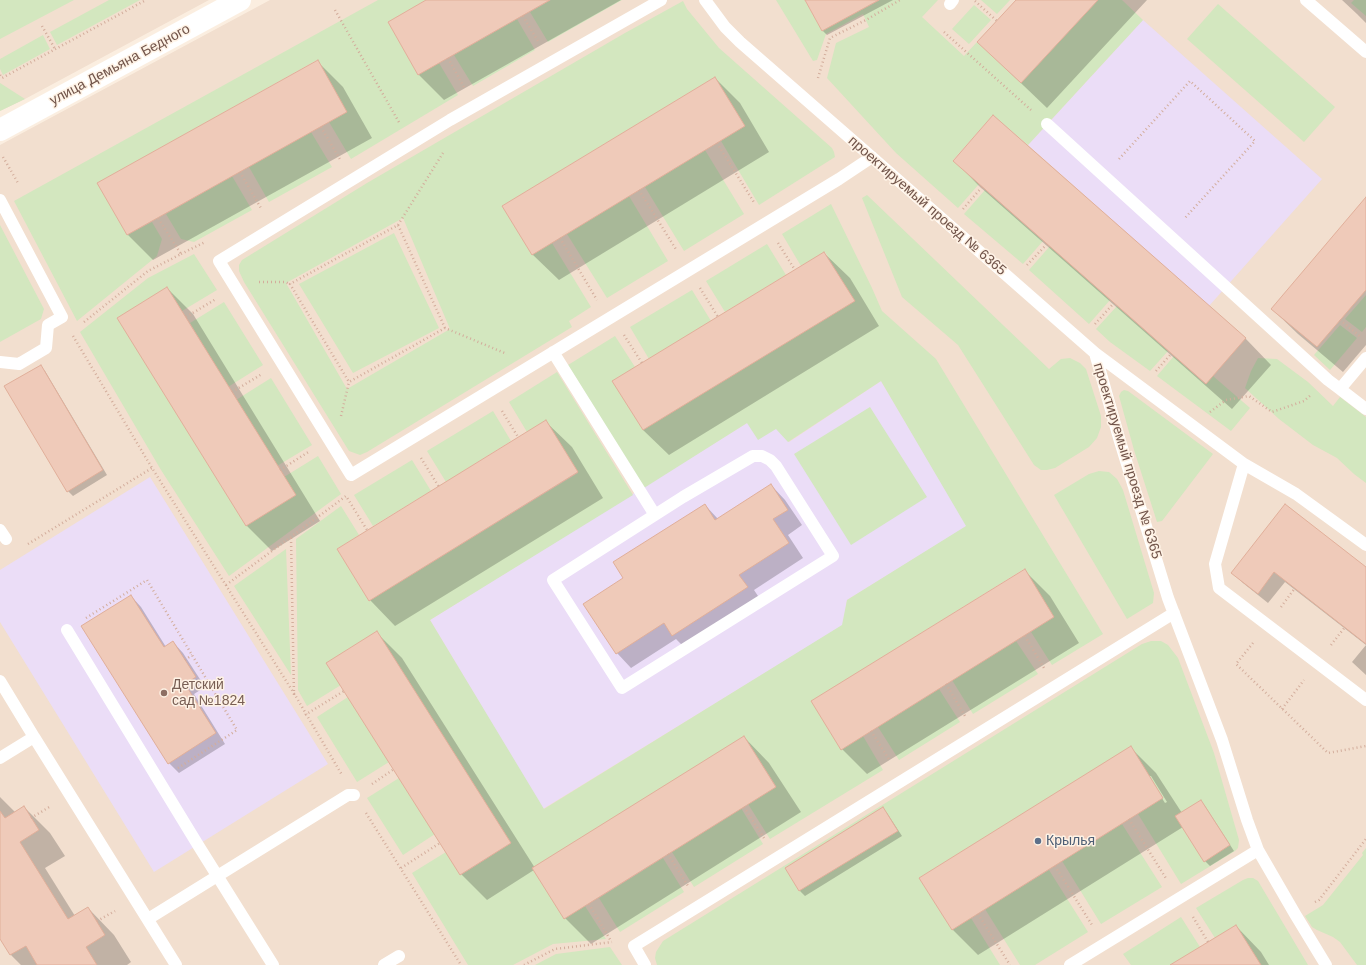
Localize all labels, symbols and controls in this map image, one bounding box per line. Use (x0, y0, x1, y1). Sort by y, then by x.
street label: улица Демьяна Бедного (47, 21, 193, 109)
street label: проектируемый проезд № 6365 (845, 133, 1009, 279)
street label: проектируемый проезд № 6365 (1089, 361, 1165, 561)
place label: Детский сад №1824 (172, 677, 245, 710)
marker: Детский сад №1824 (159, 688, 169, 698)
place label: Крылья (1046, 833, 1095, 849)
marker: Крылья (1033, 836, 1043, 846)

